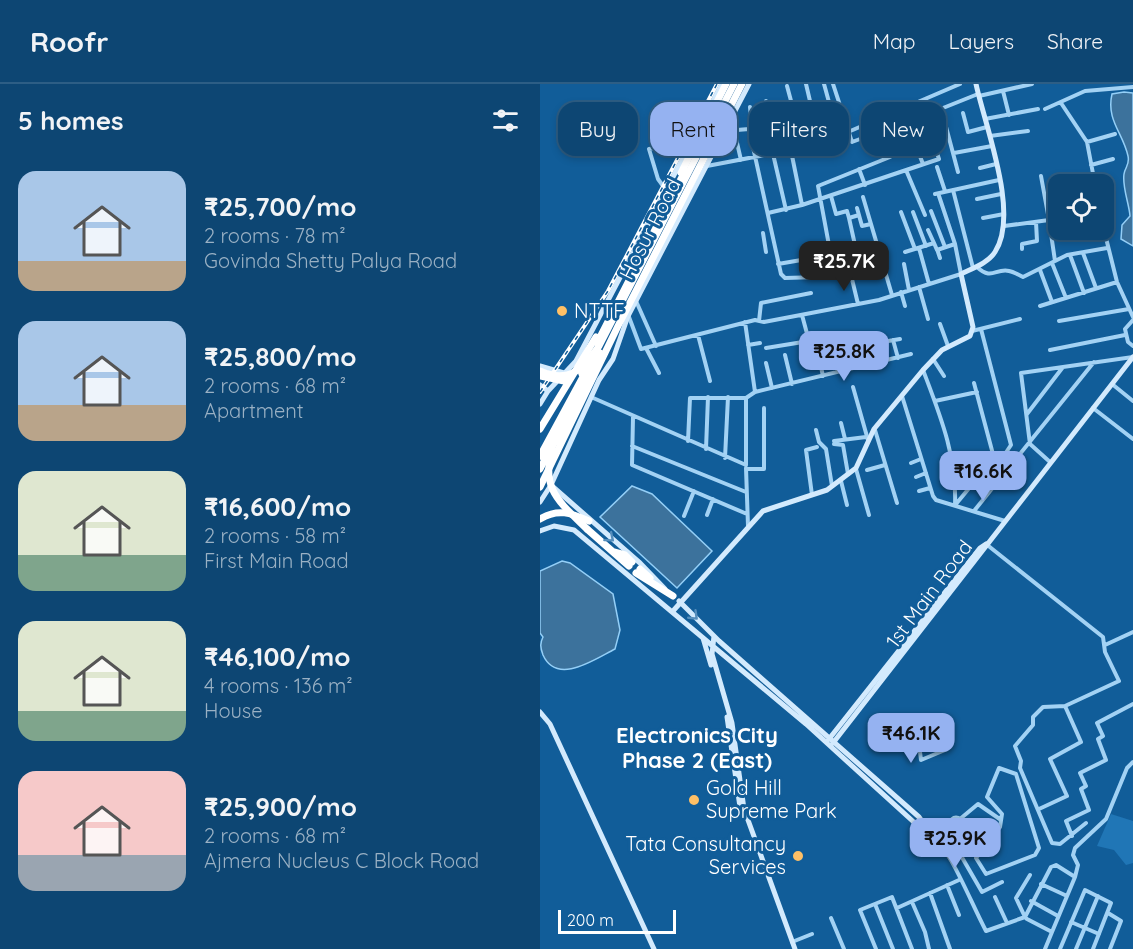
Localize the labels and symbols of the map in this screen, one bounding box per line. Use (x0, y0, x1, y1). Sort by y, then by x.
street label: Hosur Road (613, 174, 686, 283)
pin: ₹25.7K (795, 241, 893, 292)
place label: NTTF (574, 298, 625, 323)
marker: NTTF (555, 304, 569, 318)
pin: ₹25.8K (795, 331, 893, 382)
pin: ₹16.6K (934, 451, 1032, 502)
one-way arrow (603, 531, 614, 542)
street label: 1st Main Road (880, 535, 977, 653)
one-way arrow (687, 609, 697, 620)
pin: ₹46.1K (862, 713, 960, 764)
district label: Electronics City Phase 2 (East) (616, 721, 778, 774)
place label: Gold Hill Supreme Park (706, 775, 837, 823)
marker: Gold Hill Supreme Park (687, 793, 701, 807)
pin: ₹25.9K (906, 818, 1004, 869)
place label: Tata Consultancy Services (625, 831, 786, 879)
marker: Tata Consultancy Services (791, 849, 805, 863)
scale bar (558, 907, 676, 934)

